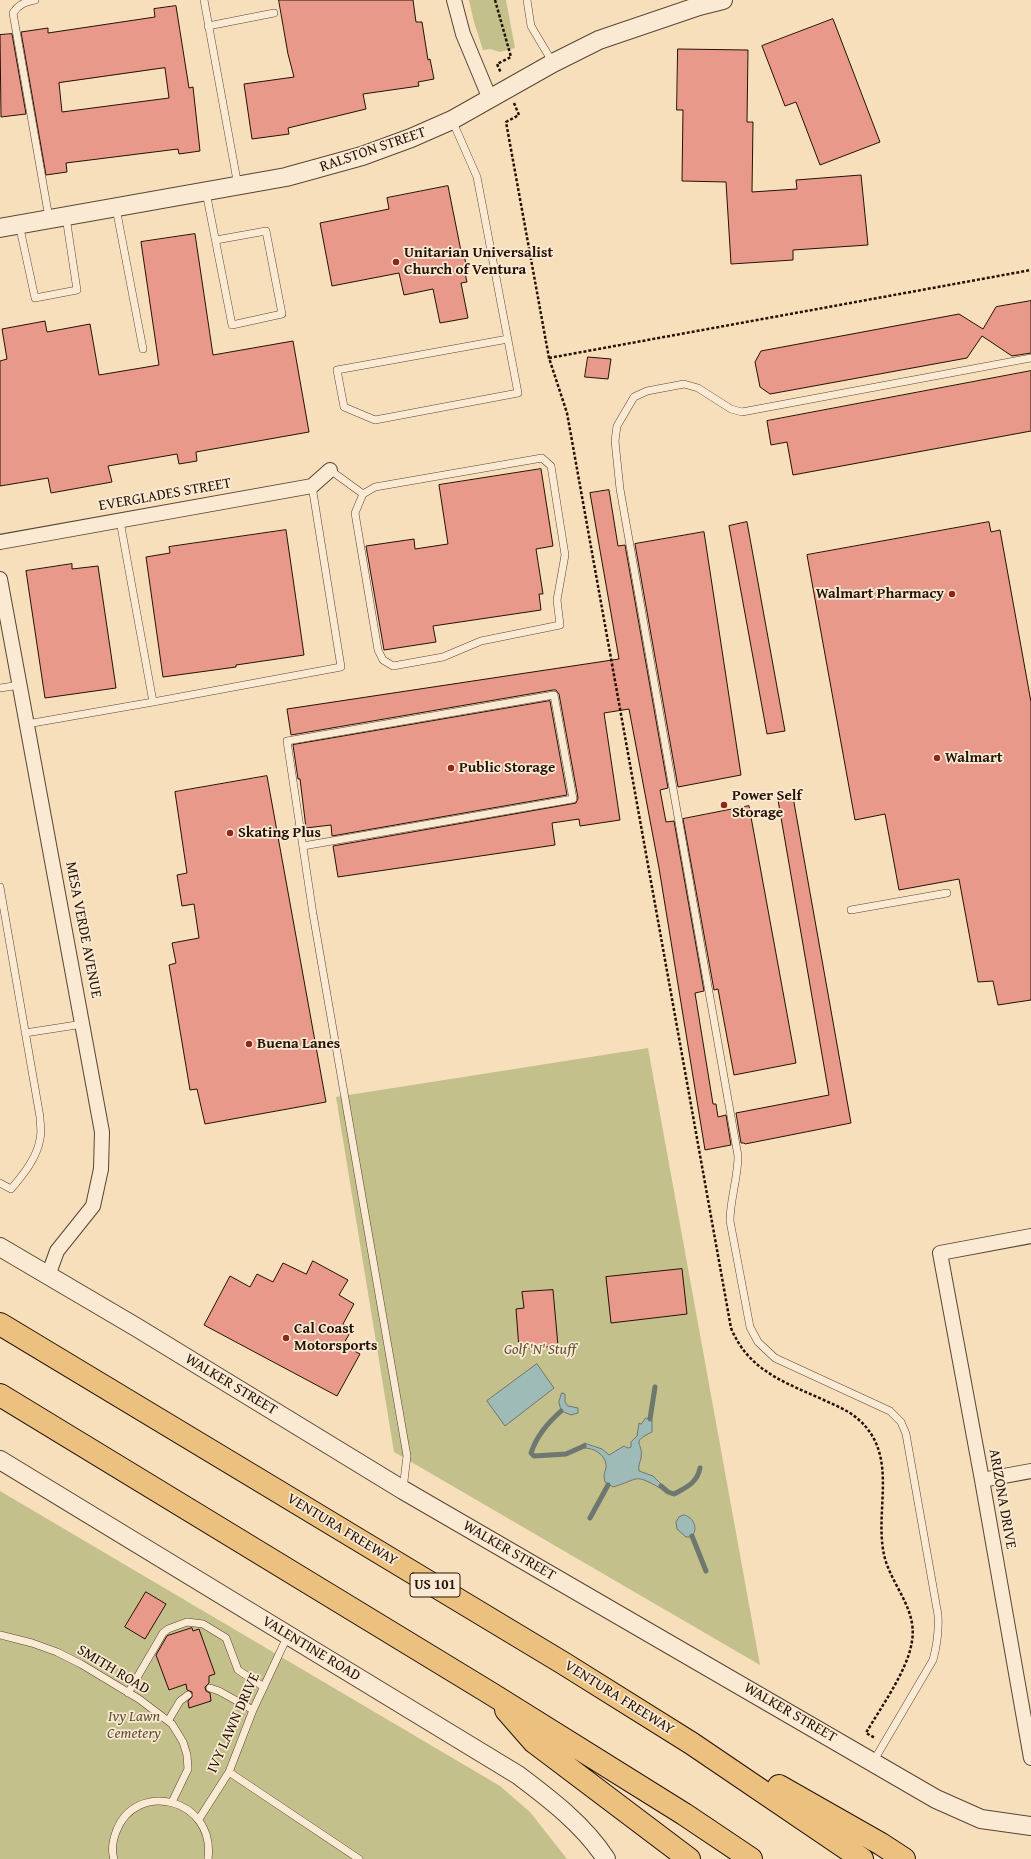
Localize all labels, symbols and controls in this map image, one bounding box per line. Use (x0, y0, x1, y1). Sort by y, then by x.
street label: RALSTON STREET (318, 123, 428, 177)
place label: Unitarian Universalist Church of Ventura (404, 244, 553, 279)
marker: Unitarian Universalist Church of Ventura (391, 257, 401, 267)
street label: EVERGLADES STREET (97, 474, 233, 516)
place label: Walmart Pharmacy (816, 585, 944, 603)
marker: Walmart Pharmacy (947, 589, 957, 599)
place label: Walmart (945, 749, 1003, 767)
marker: Walmart (932, 753, 942, 763)
place label: Public Storage (459, 759, 555, 777)
marker: Public Storage (446, 763, 456, 773)
place label: Power Self Storage (732, 787, 802, 822)
marker: Power Self Storage (719, 800, 729, 810)
place label: Skating Plus (238, 824, 321, 842)
marker: Skating Plus (225, 828, 235, 838)
street label: MESA VERDE AVENUE (61, 860, 105, 1000)
place label: Buena Lanes (257, 1035, 340, 1053)
marker: Buena Lanes (244, 1039, 254, 1049)
place label: Cal Coast Motorsports (294, 1320, 377, 1355)
marker: Cal Coast Motorsports (281, 1333, 291, 1343)
park label: Golf 'N' Stuff (504, 1341, 576, 1359)
street label: WALKER STREET (182, 1350, 280, 1420)
street label: ARIZONA DRIVE (984, 1448, 1020, 1550)
street label: VENTURA FREEWAY (283, 1490, 401, 1570)
street label: WALKER STREET (459, 1517, 559, 1585)
road number: US 101 (410, 1573, 460, 1597)
street label: VALENTINE ROAD (259, 1613, 363, 1685)
street label: SMITH ROAD (73, 1641, 153, 1699)
street label: VENTURA FREEWAY (561, 1657, 677, 1739)
street label: IVY LAWN DRIVE (204, 1670, 264, 1776)
street label: WALKER STREET (740, 1679, 840, 1747)
park label: Ivy Lawn Cemetery (107, 1708, 161, 1743)

